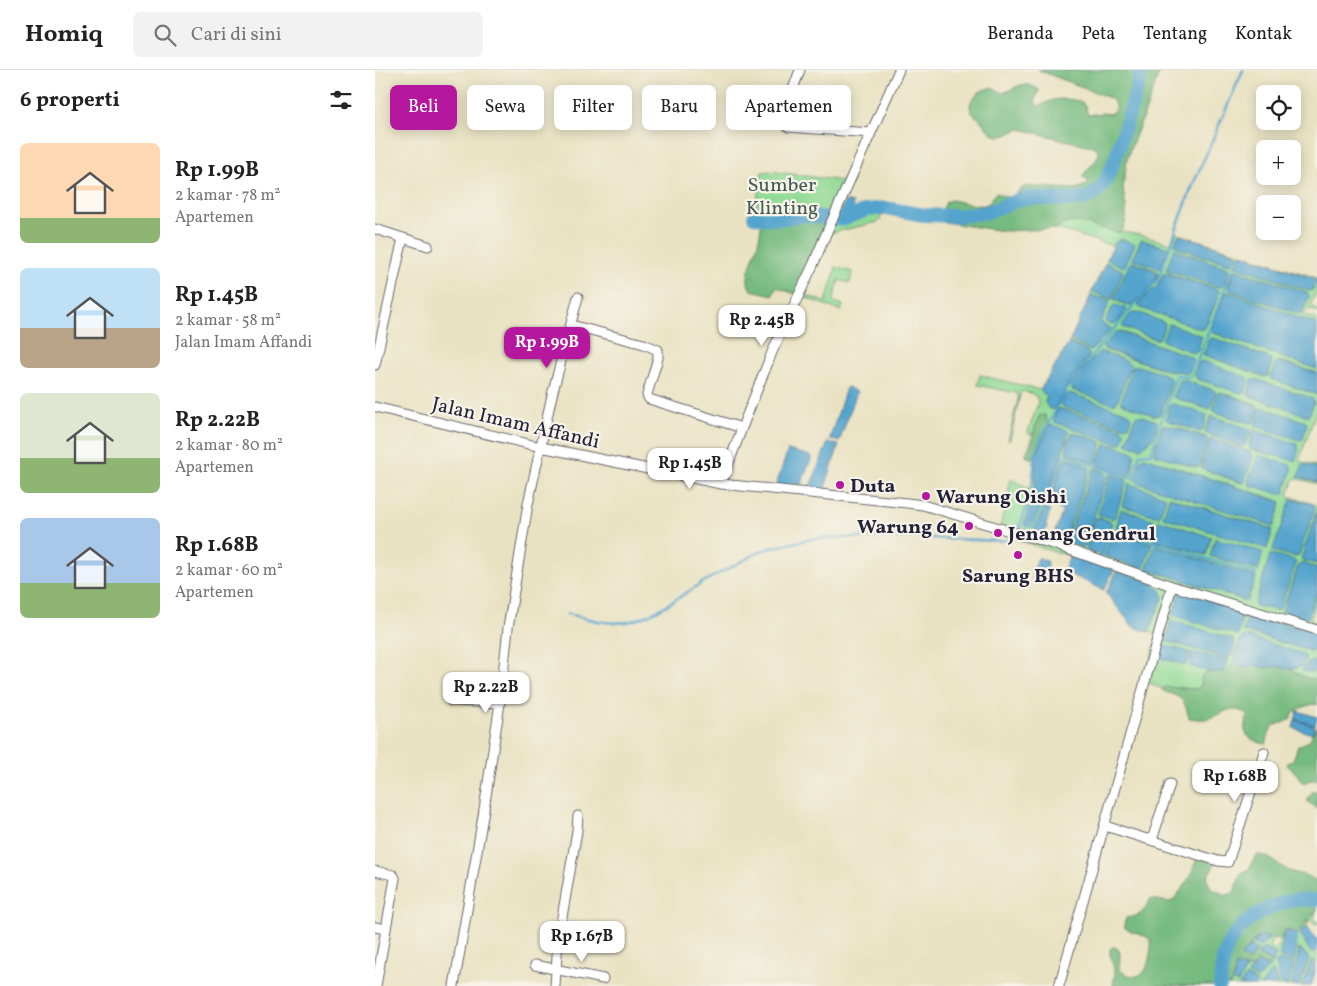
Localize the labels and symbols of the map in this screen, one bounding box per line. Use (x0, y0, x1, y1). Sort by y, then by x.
park label: Sumber Klinting (746, 172, 818, 223)
pin: Rp 2.45B (710, 304, 814, 347)
pin: Rp 1.99B (495, 326, 599, 369)
street label: Jalan Imam Affandi (429, 391, 602, 457)
pin: Rp 1.45B (638, 448, 742, 490)
place label: Duta (850, 473, 895, 501)
marker: Duta (834, 479, 846, 491)
place label: Warung Oishi (936, 484, 1066, 512)
marker: Warung Oishi (920, 490, 932, 502)
place label: Warung 64 (857, 514, 959, 542)
marker: Warung 64 (963, 520, 975, 532)
place label: Jenang Gendrul (1007, 521, 1156, 549)
marker: Jenang Gendrul (992, 527, 1004, 539)
marker: Sarung BHS (1012, 549, 1024, 561)
place label: Sarung BHS (962, 563, 1074, 591)
pin: Rp 2.22B (434, 672, 538, 714)
pin: Rp 1.68B (1183, 760, 1287, 803)
pin: Rp 1.67B (530, 920, 634, 963)

